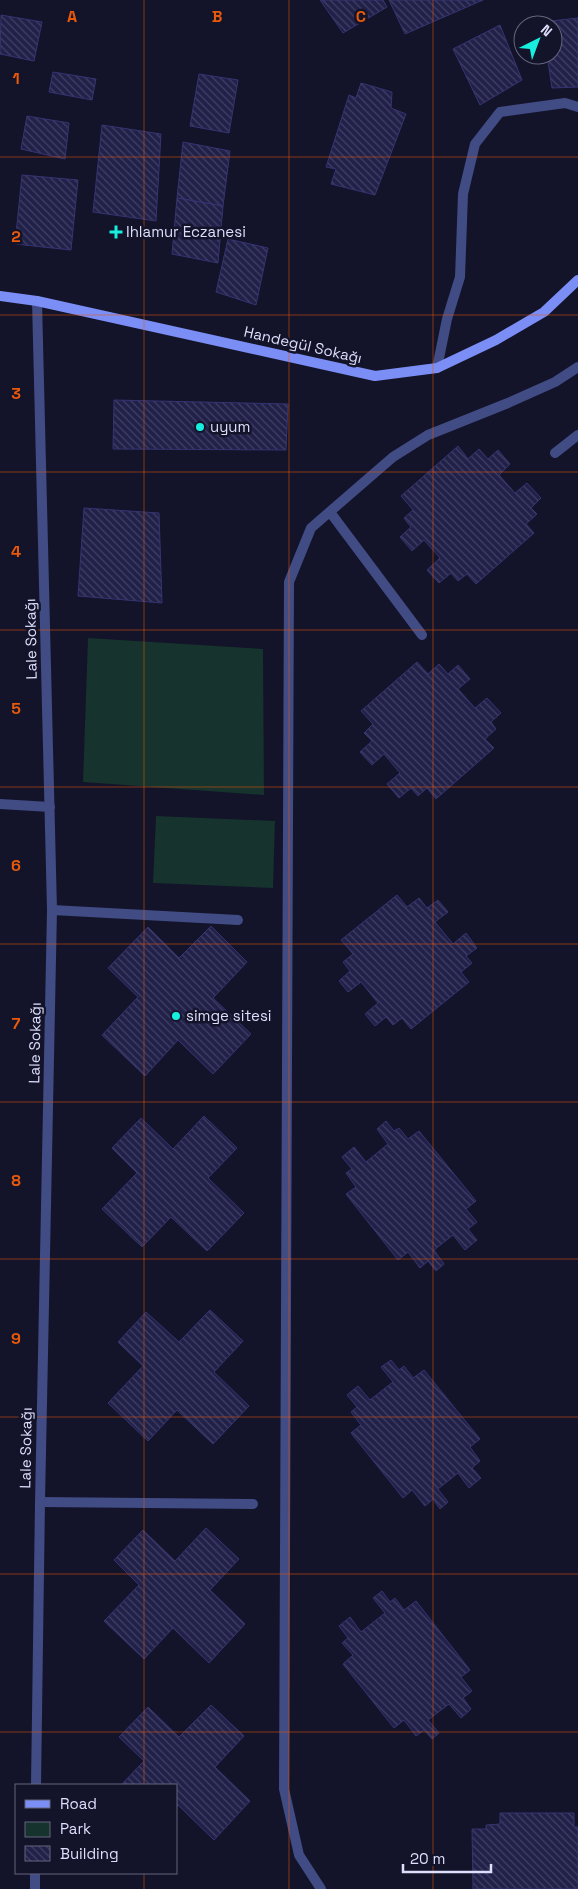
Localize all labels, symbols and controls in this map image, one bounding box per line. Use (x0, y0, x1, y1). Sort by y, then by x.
text: A (67, 6, 77, 27)
text: B (212, 6, 222, 27)
text: C (356, 6, 366, 27)
north arrow (513, 15, 563, 65)
text: N (537, 21, 556, 40)
text: 1 (12, 68, 20, 89)
place label: Ihlamur Eczanesi (126, 222, 246, 241)
text: 2 (11, 226, 21, 247)
marker: Ihlamur Eczanesi (110, 226, 122, 238)
street label: Handegül Sokağı (242, 322, 364, 367)
text: 3 (11, 383, 21, 404)
place label: uyum (210, 417, 250, 436)
marker: uyum (194, 421, 206, 433)
text: 4 (11, 541, 21, 562)
street label: Lale Sokağı (20, 598, 41, 680)
text: 5 (11, 698, 21, 719)
text: 6 (11, 855, 21, 876)
street label: Lale Sokağı (24, 1002, 45, 1084)
place label: simge sitesi (186, 1006, 272, 1025)
marker: simge sitesi (170, 1010, 182, 1022)
text: 7 (12, 1013, 21, 1034)
text: 8 (11, 1170, 21, 1191)
text: 9 (11, 1328, 21, 1349)
street label: Lale Sokağı (15, 1407, 36, 1489)
legend (15, 1784, 178, 1874)
text: Road (60, 1794, 97, 1813)
text: Park (60, 1819, 91, 1838)
scale bar (403, 1842, 490, 1874)
text: Building (60, 1844, 119, 1863)
text: 20 m (410, 1849, 445, 1868)

